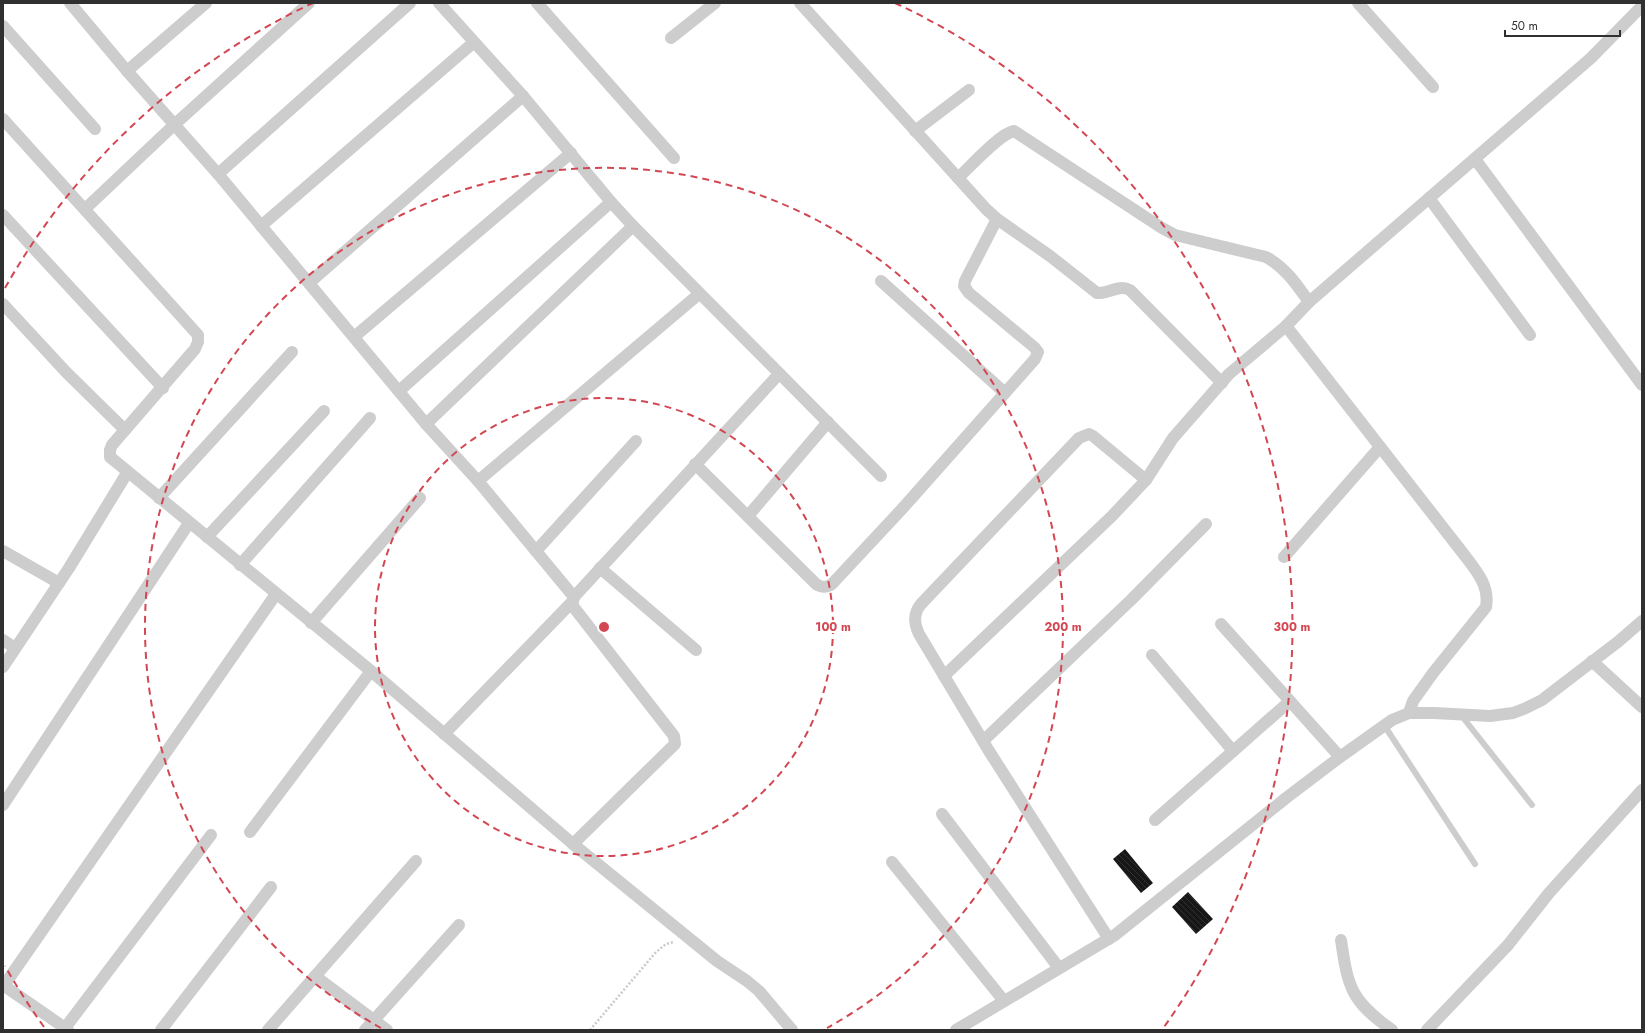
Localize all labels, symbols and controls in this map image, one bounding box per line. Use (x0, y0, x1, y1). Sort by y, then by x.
scale bar (1505, 12, 1620, 38)
text: 50 m (1511, 17, 1538, 35)
text: 100 m (815, 618, 851, 636)
text: 200 m (1044, 618, 1082, 636)
text: 300 m (1274, 618, 1311, 636)
centre of rings (597, 620, 611, 634)

